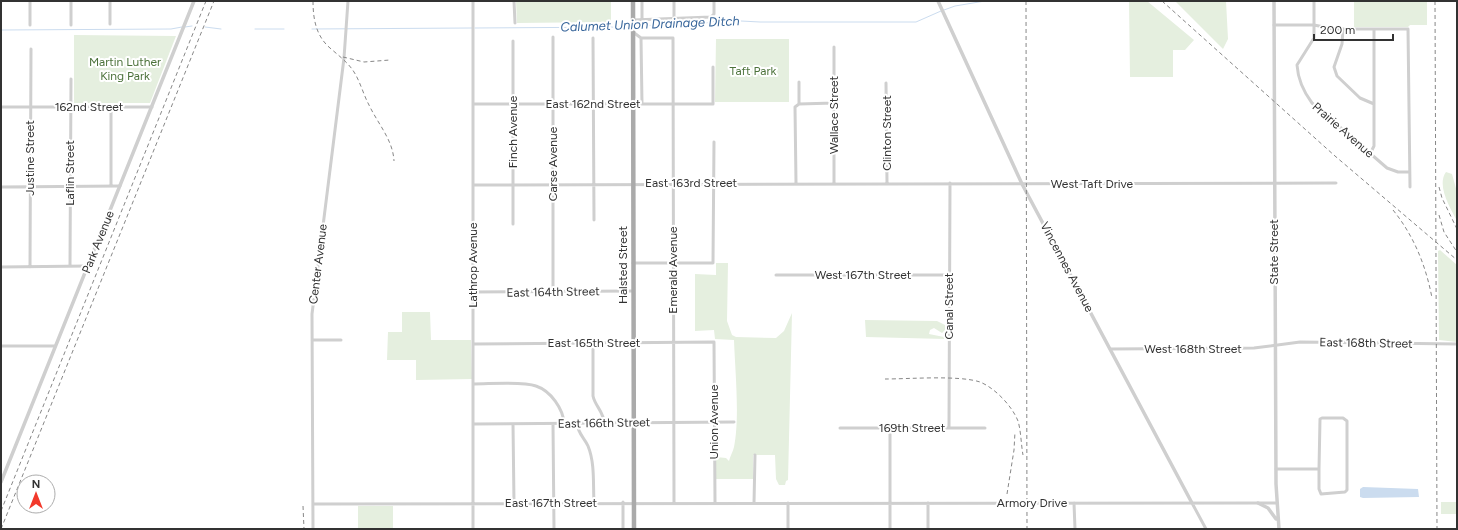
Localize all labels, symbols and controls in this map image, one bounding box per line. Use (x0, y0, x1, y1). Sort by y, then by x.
water label: Calumet Union Drainage Ditch (560, 13, 740, 35)
scale bar (1314, 16, 1393, 42)
text: 200 m (1320, 23, 1355, 37)
park label: Martin Luther King Park (89, 55, 161, 83)
park label: Taft Park (730, 64, 777, 78)
street label: Wallace Street (827, 75, 841, 154)
street label: Finch Avenue (506, 95, 520, 168)
street label: Clinton Street (880, 95, 894, 171)
street label: East 162nd Street (545, 97, 641, 111)
street label: 162nd Street (55, 100, 124, 114)
street label: Prairie Avenue (1309, 100, 1377, 161)
street label: Justine Street (23, 120, 37, 196)
street label: Carse Avenue (546, 126, 560, 201)
street label: Laflin Street (63, 140, 77, 206)
street label: East 163rd Street (645, 176, 738, 190)
street label: West Taft Drive (1051, 177, 1134, 191)
street label: Park Avenue (79, 208, 117, 275)
street label: State Street (1267, 219, 1281, 285)
street label: Vincennes Avenue (1037, 220, 1097, 315)
street label: Lathrop Avenue (466, 222, 480, 308)
street label: Center Avenue (306, 223, 330, 305)
street label: Halsted Street (616, 226, 630, 304)
street label: Emerald Avenue (666, 226, 680, 314)
street label: West 167th Street (815, 268, 912, 282)
street label: Canal Street (942, 272, 956, 339)
street label: East 164th Street (506, 284, 600, 300)
street label: East 168th Street (1319, 335, 1413, 351)
street label: East 165th Street (548, 336, 641, 350)
street label: West 168th Street (1144, 342, 1242, 356)
street label: Union Avenue (707, 384, 721, 460)
street label: East 166th Street (558, 415, 651, 431)
street label: 169th Street (879, 421, 946, 435)
north arrow (16, 474, 56, 514)
text: N (32, 478, 40, 491)
street label: East 167th Street (505, 496, 598, 510)
street label: Armory Drive (997, 496, 1068, 510)

